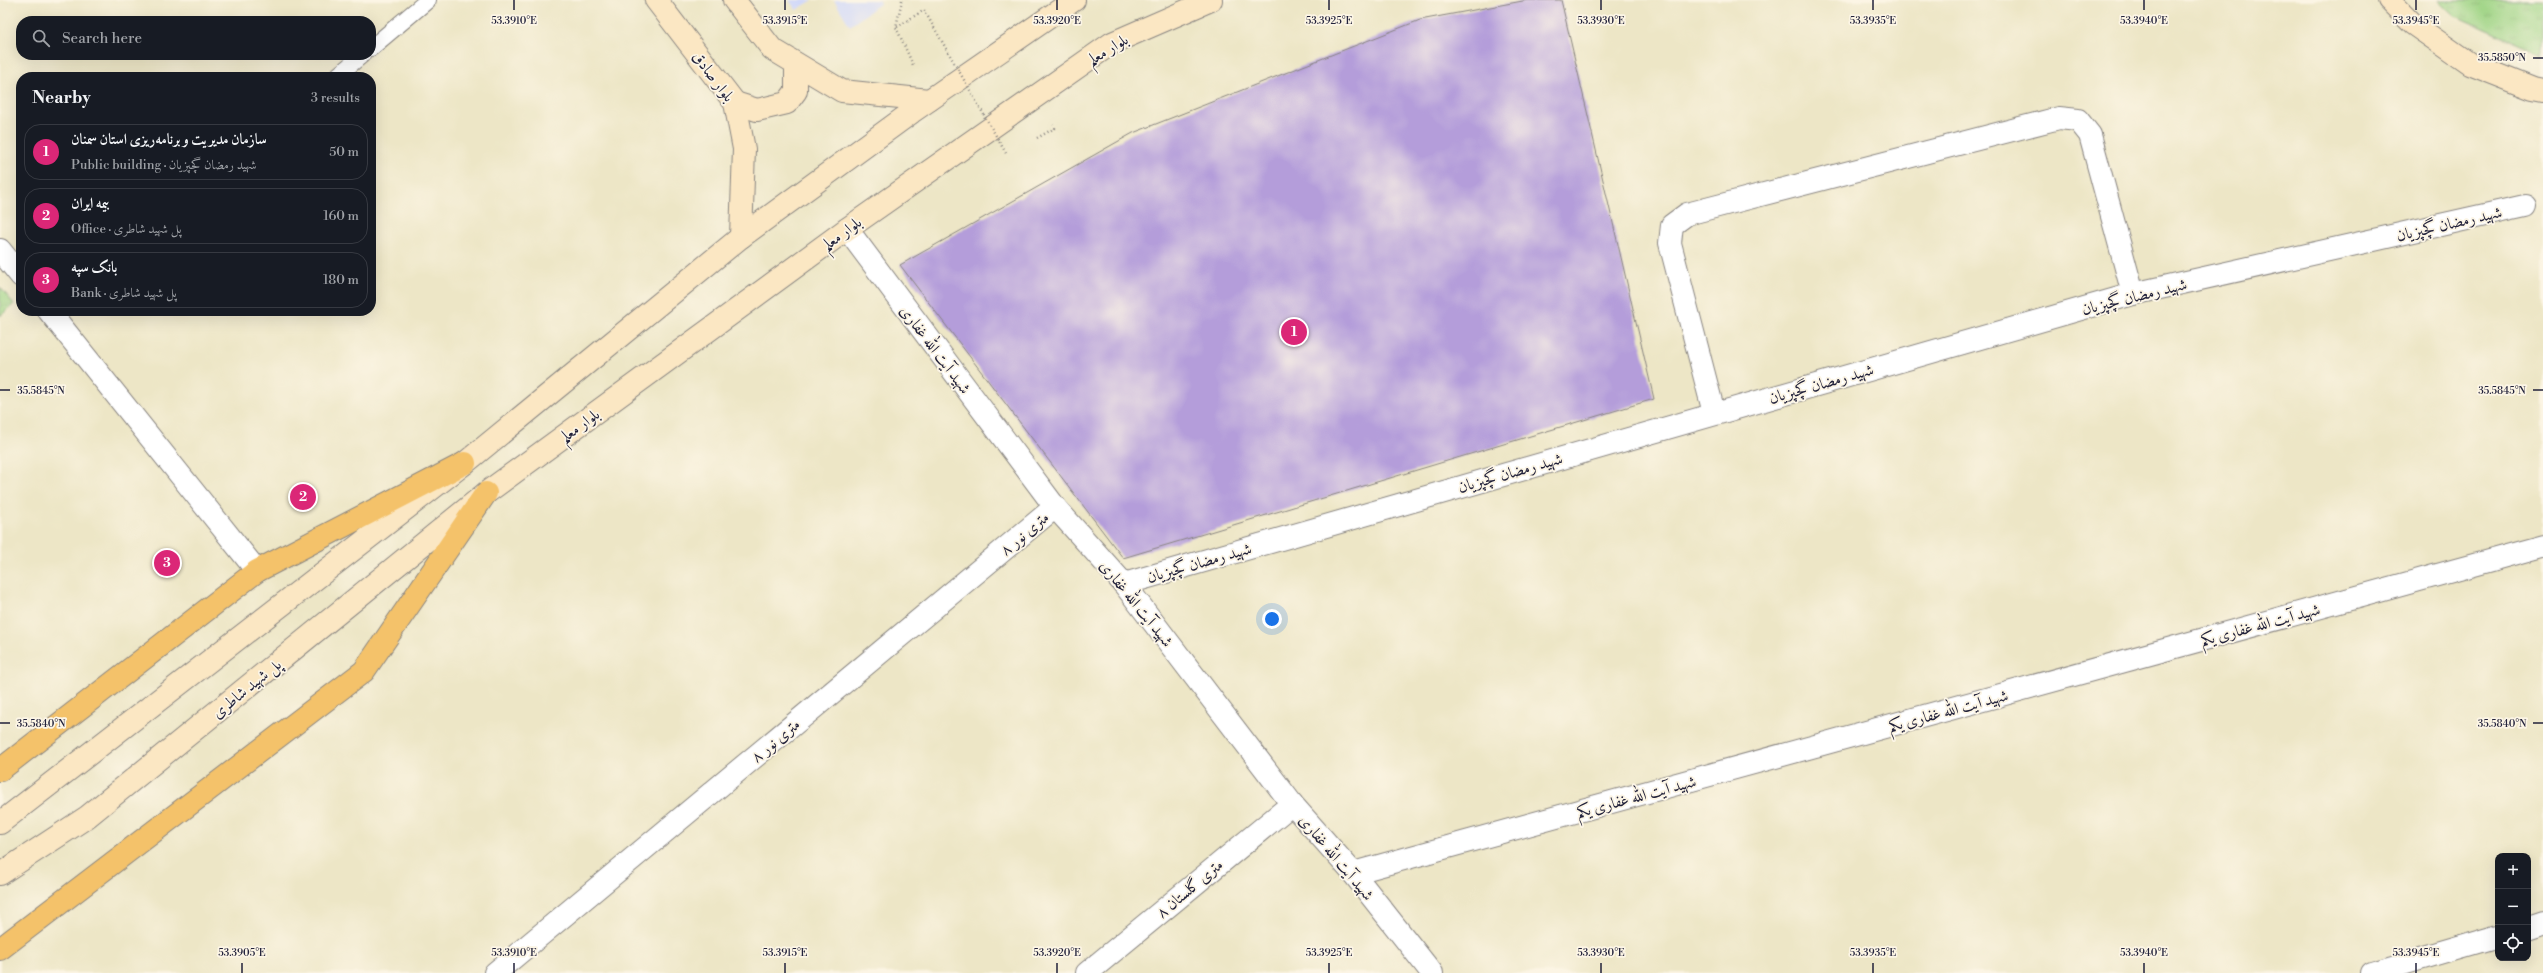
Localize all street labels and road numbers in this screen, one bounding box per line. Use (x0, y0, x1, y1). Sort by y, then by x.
street label: بلوار معلم (1083, 30, 1135, 75)
street label: بلوار صادق (688, 47, 739, 106)
street label: شهید رمضان گچپزیان (2394, 201, 2504, 247)
street label: بلوار معلم (817, 212, 869, 260)
street label: شهید رمضان گچپزیان (2079, 273, 2189, 321)
street label: شهید آیت الله غفاری (895, 299, 977, 398)
street label: شهید رمضان گچپزیان (1766, 359, 1876, 409)
street label: بلوار معلم (555, 404, 607, 452)
street label: شهید رمضان گچپزیان (1455, 448, 1565, 498)
street label: ۸ متری نور (996, 507, 1053, 560)
street label: شهید رمضان گچپزیان (1144, 538, 1254, 588)
street label: شهید آیت الله غفاری (1095, 554, 1180, 651)
street label: شهید آیت الله غفاری یکم (2197, 596, 2324, 655)
street label: پل شهید شاطری (208, 654, 287, 724)
street label: شهید آیت الله غفاری یکم (1885, 682, 2012, 741)
street label: ۸ متری نور (747, 714, 804, 767)
street label: شهید آیت الله غفاری یکم (1573, 768, 1700, 827)
street label: شهید آیت الله غفاری (1295, 809, 1380, 905)
street label: ۸ متری گلستان (1152, 855, 1227, 923)

